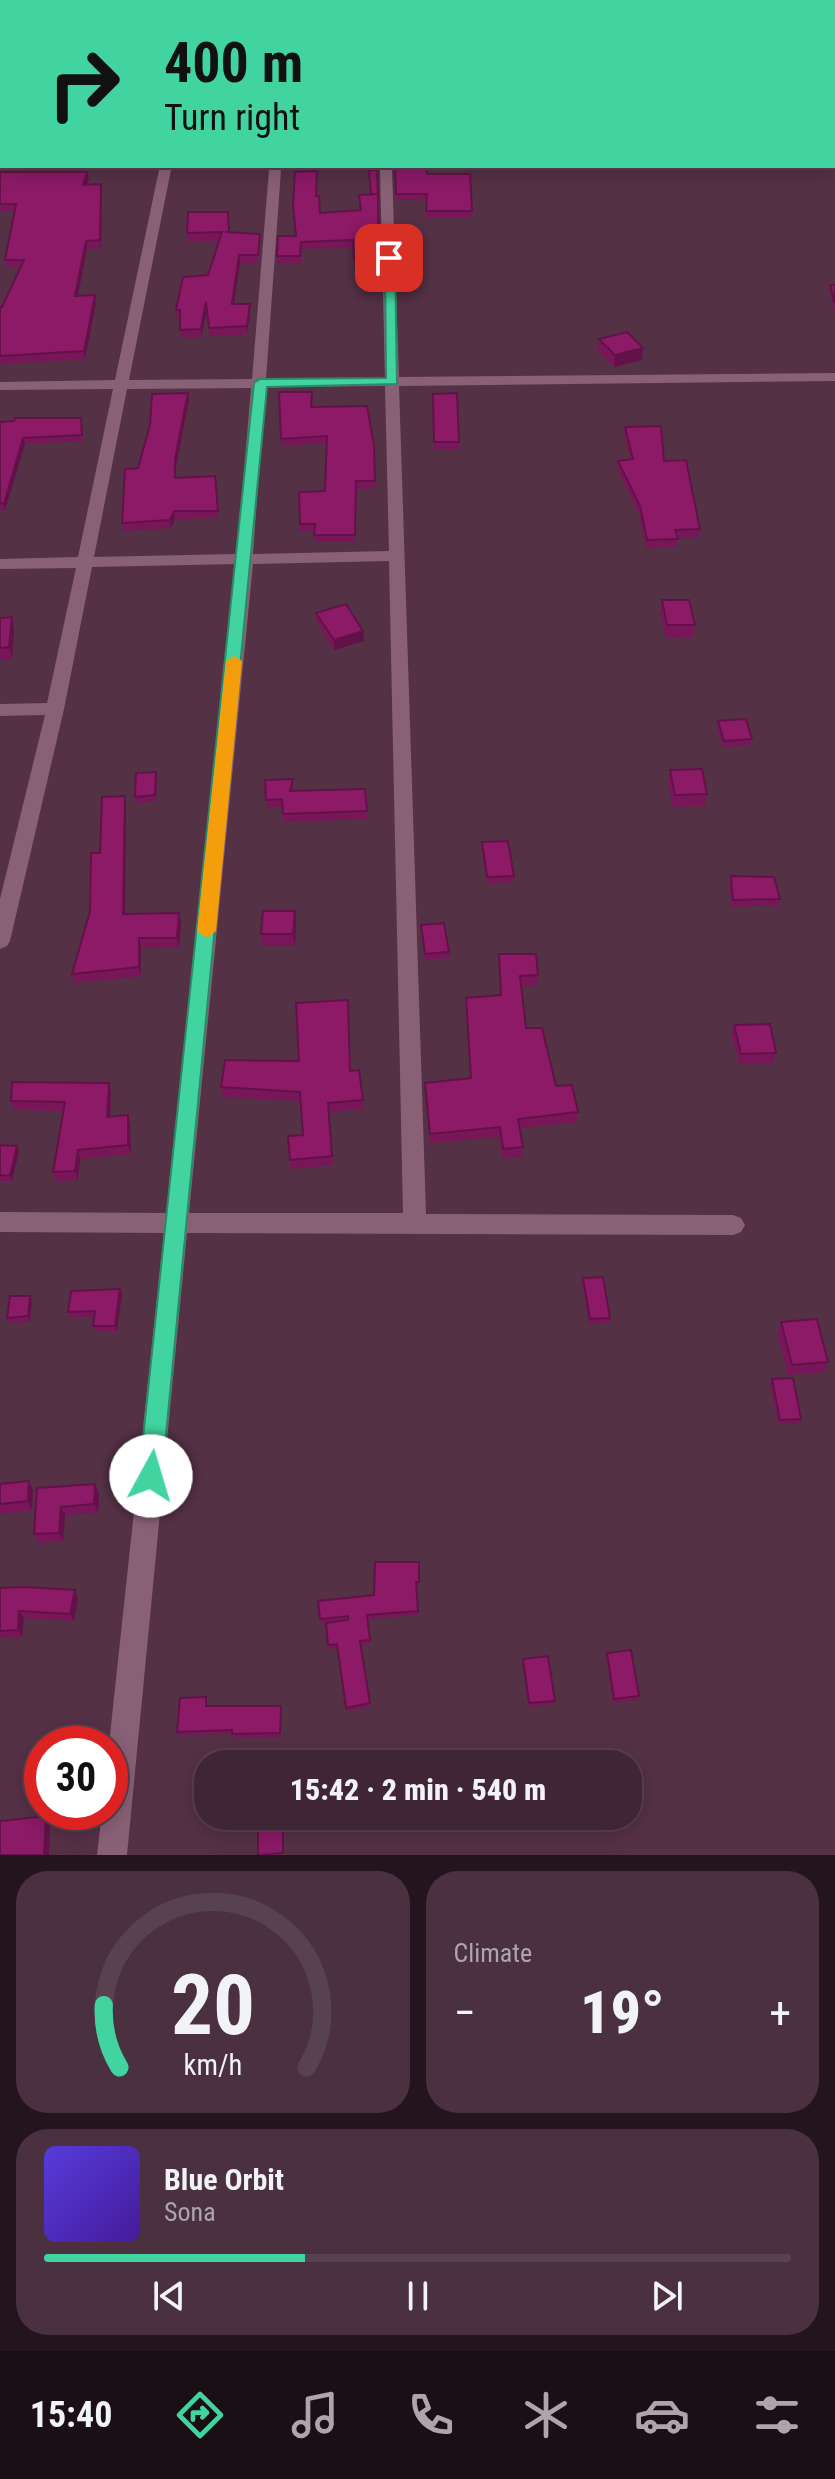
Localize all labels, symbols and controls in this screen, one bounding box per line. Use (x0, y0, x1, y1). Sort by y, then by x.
text: 400 m (164, 30, 303, 96)
icon: right (32, 32, 136, 136)
text: Turn right (164, 97, 300, 139)
pin (355, 224, 423, 292)
icon: arrive (367, 236, 411, 280)
position arrow (109, 1434, 193, 1518)
speed limit sign: 30 (24, 1726, 128, 1830)
text: 15:42 · 2 min · 540 m (290, 1772, 546, 1807)
text: Climate (454, 1938, 532, 1968)
text: 20 (171, 1957, 255, 2054)
text: 19° (580, 1977, 665, 2048)
text: − (454, 1987, 476, 2039)
text: + (769, 1987, 791, 2039)
text: km/h (183, 2048, 242, 2082)
text: Blue Orbit (164, 2162, 284, 2197)
text: Sona (164, 2197, 216, 2227)
icon: previous (147, 2274, 191, 2318)
icon: pause (396, 2274, 440, 2318)
icon: next (645, 2274, 689, 2318)
icon: directions (172, 2387, 228, 2443)
icon: music (287, 2387, 343, 2443)
icon: phone (403, 2387, 459, 2443)
icon: climate (518, 2387, 574, 2443)
icon: car (634, 2387, 690, 2443)
icon: filters (749, 2387, 805, 2443)
text: 15:40 (30, 2394, 112, 2436)

